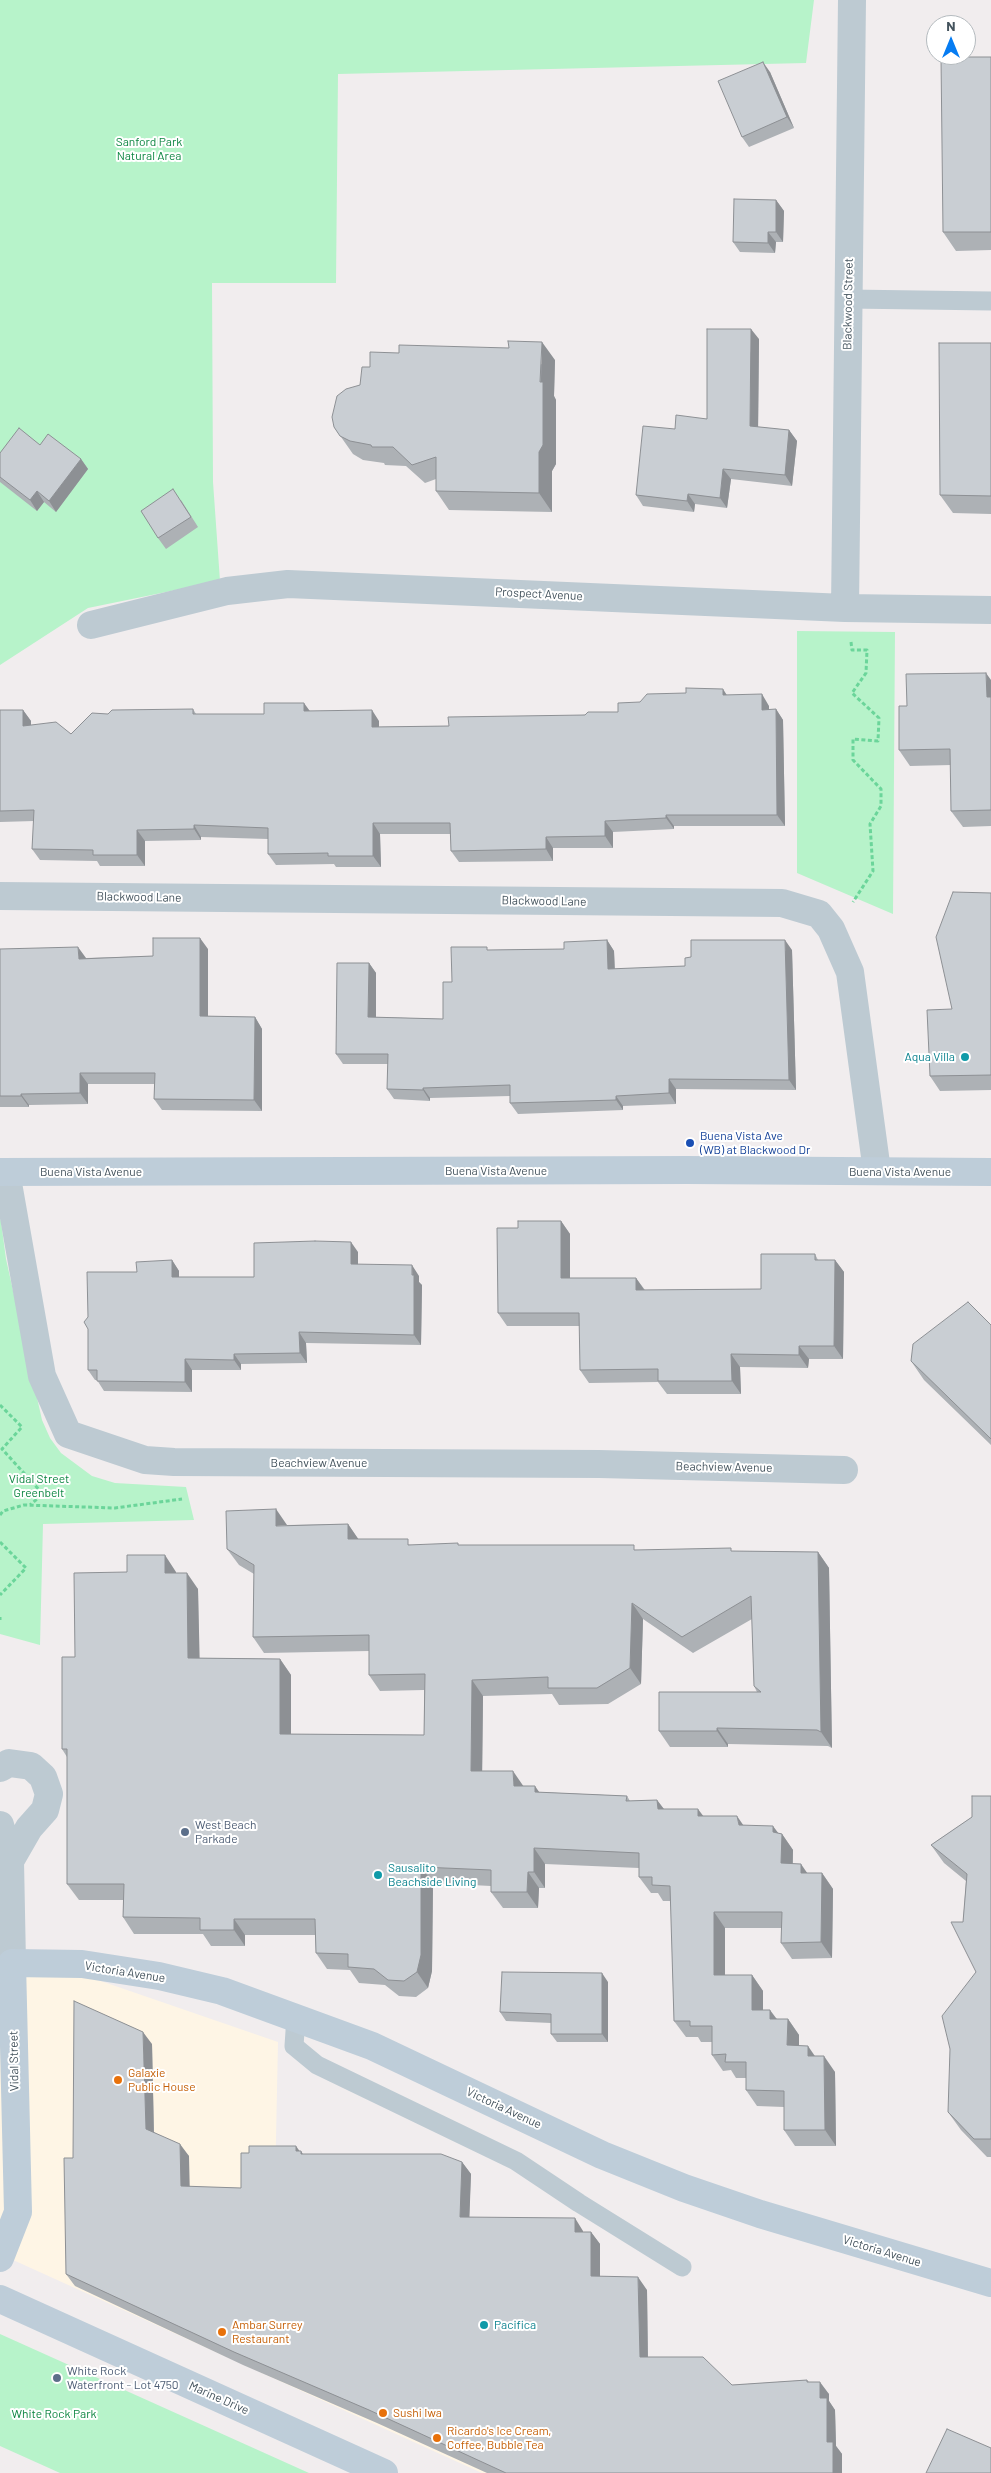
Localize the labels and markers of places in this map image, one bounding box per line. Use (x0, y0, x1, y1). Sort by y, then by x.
place label: Aqua Villa (905, 1050, 955, 1064)
marker: Aqua Villa (959, 1051, 971, 1063)
place label: Buena Vista Ave (WB) at Blackwood Dr (700, 1129, 810, 1157)
marker: Buena Vista Ave (WB) at Blackwood Dr (684, 1137, 696, 1149)
place label: West Beach Parkade (195, 1818, 256, 1846)
marker: West Beach Parkade (179, 1826, 191, 1838)
place label: Sausalito Beachside Living (388, 1861, 476, 1889)
marker: Sausalito Beachside Living (372, 1869, 384, 1881)
place label: Galaxie Public House (128, 2066, 196, 2094)
marker: Galaxie Public House (112, 2074, 124, 2086)
place label: Ambar Surrey Restaurant (232, 2318, 303, 2346)
place label: Pacifica (494, 2318, 536, 2332)
marker: Pacifica (478, 2319, 490, 2331)
marker: Ambar Surrey Restaurant (216, 2326, 228, 2338)
place label: White Rock Waterfront - Lot 4750 (67, 2364, 179, 2392)
marker: White Rock Waterfront - Lot 4750 (51, 2372, 63, 2384)
place label: Sushi Iwa (393, 2406, 442, 2420)
marker: Sushi Iwa (377, 2407, 389, 2419)
place label: Ricardo's Ice Cream, Coffee, Bubble Tea (447, 2424, 551, 2452)
marker: Ricardo's Ice Cream, Coffee, Bubble Tea (431, 2432, 443, 2444)

